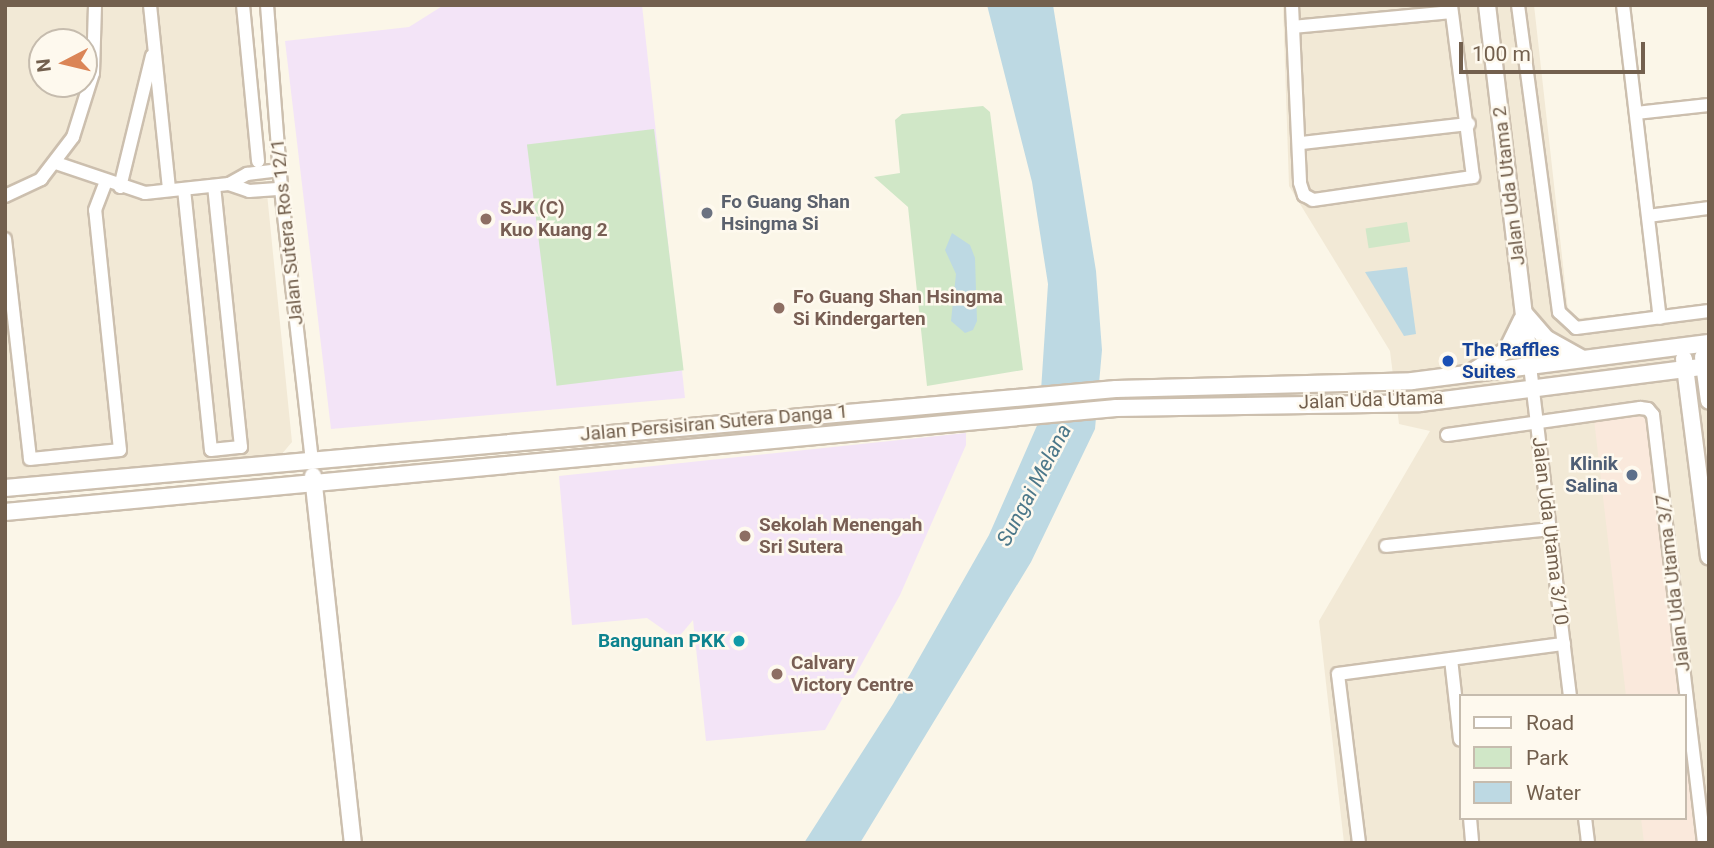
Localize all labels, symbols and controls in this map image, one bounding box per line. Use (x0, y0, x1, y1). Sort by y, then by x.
north arrow (28, 28, 98, 98)
scale bar (1462, 28, 1648, 72)
text: 100 m (1472, 42, 1531, 66)
text: N (31, 57, 56, 73)
street label: Jalan Uda Utama 2 (1488, 105, 1530, 267)
street label: Jalan Sutera Ros 12/1 (266, 138, 308, 326)
place label: Fo Guang Shan Hsingma Si (721, 191, 850, 235)
place label: SJK (C) Kuo Kuang 2 (500, 197, 608, 241)
marker: Fo Guang Shan Hsingma Si (699, 205, 715, 221)
marker: SJK (C) Kuo Kuang 2 (478, 211, 494, 227)
place label: Fo Guang Shan Hsingma Si Kindergarten (793, 286, 1003, 330)
marker: Fo Guang Shan Hsingma Si Kindergarten (771, 300, 787, 316)
place label: The Raffles Suites (1462, 339, 1559, 383)
marker: The Raffles Suites (1440, 353, 1456, 369)
street label: Jalan Uda Utama (1298, 386, 1444, 414)
street label: Jalan Persisiran Sutera Danga 1 (579, 400, 849, 446)
water label: Sungai Melana (991, 420, 1077, 550)
street label: Jalan Uda Utama 3/10 (1527, 436, 1573, 626)
place label: Klinik Salina (1565, 453, 1618, 497)
marker: Klinik Salina (1624, 467, 1640, 483)
street label: Jalan Uda Utama 3/7 (1651, 493, 1695, 673)
place label: Sekolah Menengah Sri Sutera (759, 514, 923, 558)
marker: Sekolah Menengah Sri Sutera (737, 528, 753, 544)
place label: Bangunan PKK (598, 630, 725, 652)
marker: Bangunan PKK (731, 633, 747, 649)
place label: Calvary Victory Centre (791, 652, 913, 696)
marker: Calvary Victory Centre (769, 666, 785, 682)
legend (1458, 694, 1686, 820)
text: Road (1526, 711, 1574, 735)
text: Park (1526, 746, 1568, 770)
text: Water (1526, 781, 1581, 805)

